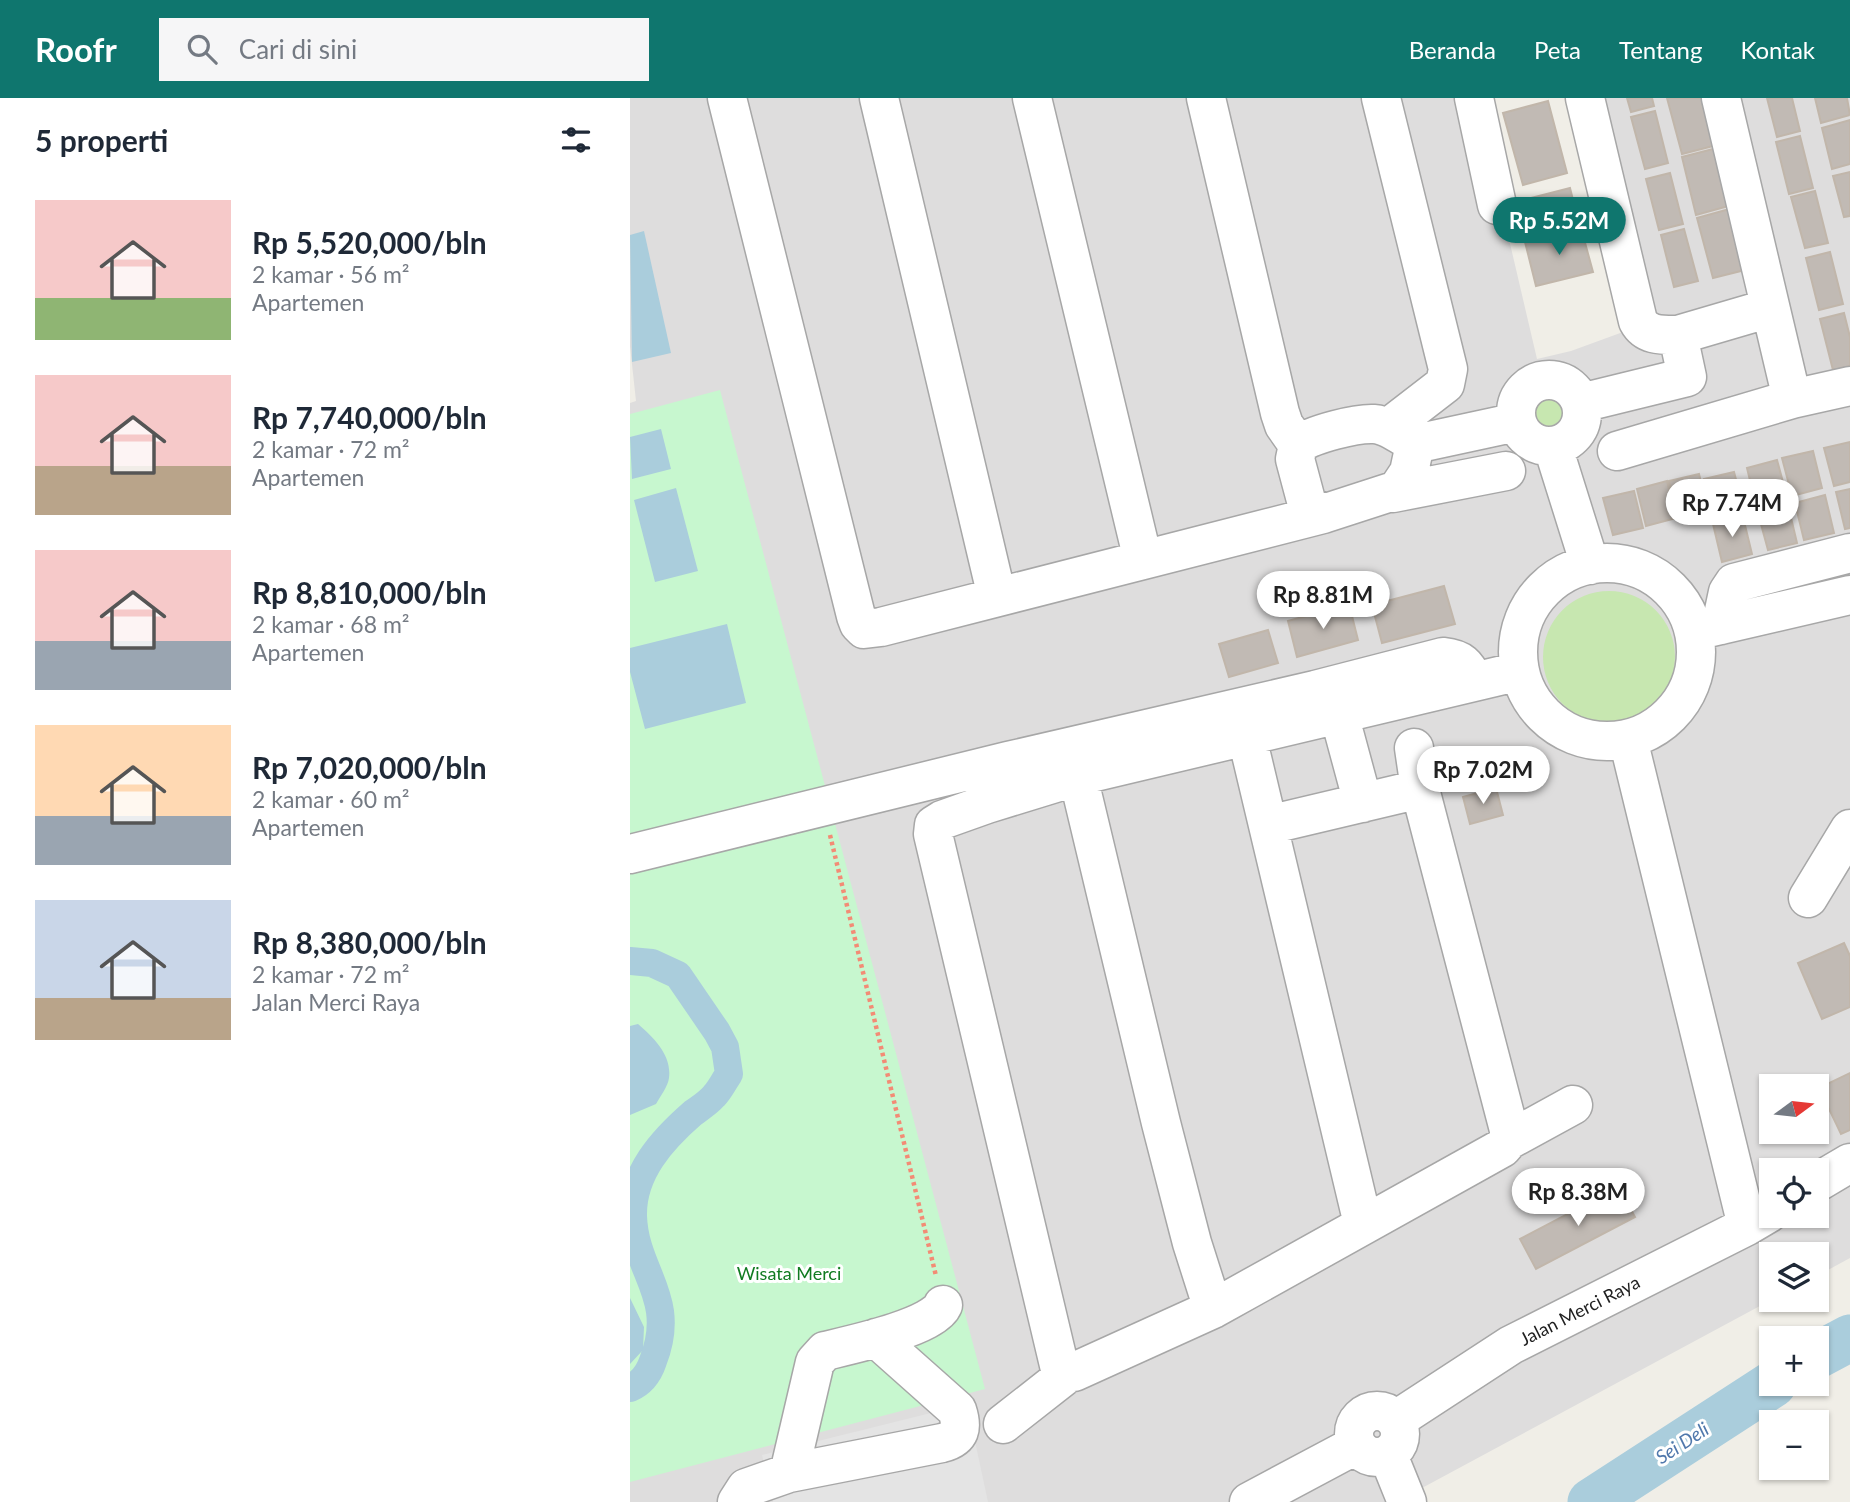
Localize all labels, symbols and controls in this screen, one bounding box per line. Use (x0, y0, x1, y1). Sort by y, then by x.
search box (159, 18, 649, 81)
text: Roofr (35, 29, 117, 69)
icon: search (183, 30, 221, 68)
text: Cari di sini (239, 33, 357, 65)
text: Beranda (1409, 35, 1496, 64)
text: Peta (1534, 35, 1581, 64)
text: Tentang (1619, 35, 1702, 64)
text: Kontak (1740, 35, 1815, 64)
icon: filters (557, 121, 595, 159)
text: 5 properti (35, 122, 168, 158)
pin: Rp 5.52M (1487, 198, 1631, 257)
text: Rp 5.52M (1509, 206, 1609, 234)
text: Rp 5,520,000/bln (252, 224, 487, 260)
icon: home (91, 228, 175, 312)
text: 2 kamar · 56 m² (252, 260, 410, 288)
text: Apartemen (252, 288, 364, 316)
text: Rp 7,740,000/bln (252, 399, 487, 435)
icon: home (91, 403, 175, 487)
text: 2 kamar · 72 m² (252, 435, 410, 463)
text: Apartemen (252, 463, 364, 491)
pin: Rp 7.74M (1660, 480, 1804, 539)
text: Rp 7.74M (1682, 488, 1782, 516)
pin: Rp 8.81M (1251, 572, 1395, 631)
text: Rp 8,810,000/bln (252, 574, 487, 610)
icon: home (91, 578, 175, 662)
text: Rp 8.81M (1273, 580, 1373, 608)
text: 2 kamar · 68 m² (252, 610, 410, 638)
text: Apartemen (252, 638, 364, 666)
pin: Rp 7.02M (1411, 746, 1555, 806)
text: Rp 7,020,000/bln (252, 749, 487, 785)
icon: home (91, 753, 175, 837)
text: Rp 7.02M (1433, 755, 1533, 783)
text: 2 kamar · 60 m² (252, 785, 410, 813)
text: Apartemen (252, 813, 364, 841)
text: Rp 8,380,000/bln (252, 924, 487, 960)
icon: home (91, 928, 175, 1012)
text: 2 kamar · 72 m² (252, 960, 410, 988)
text: Jalan Merci Raya (252, 988, 420, 1016)
north arrow (1759, 1074, 1829, 1144)
map controls (1759, 1074, 1829, 1480)
button: locate (1759, 1158, 1829, 1228)
pin: Rp 8.38M (1506, 1168, 1650, 1228)
text: Rp 8.38M (1528, 1177, 1628, 1205)
button: layers (1759, 1242, 1829, 1312)
park label: Wisata Merci (737, 1262, 841, 1284)
street label: Jalan Merci Raya (1516, 1270, 1643, 1350)
button: + (1759, 1326, 1829, 1396)
button: − (1759, 1410, 1829, 1480)
water label: Sei Deli (1651, 1417, 1713, 1468)

